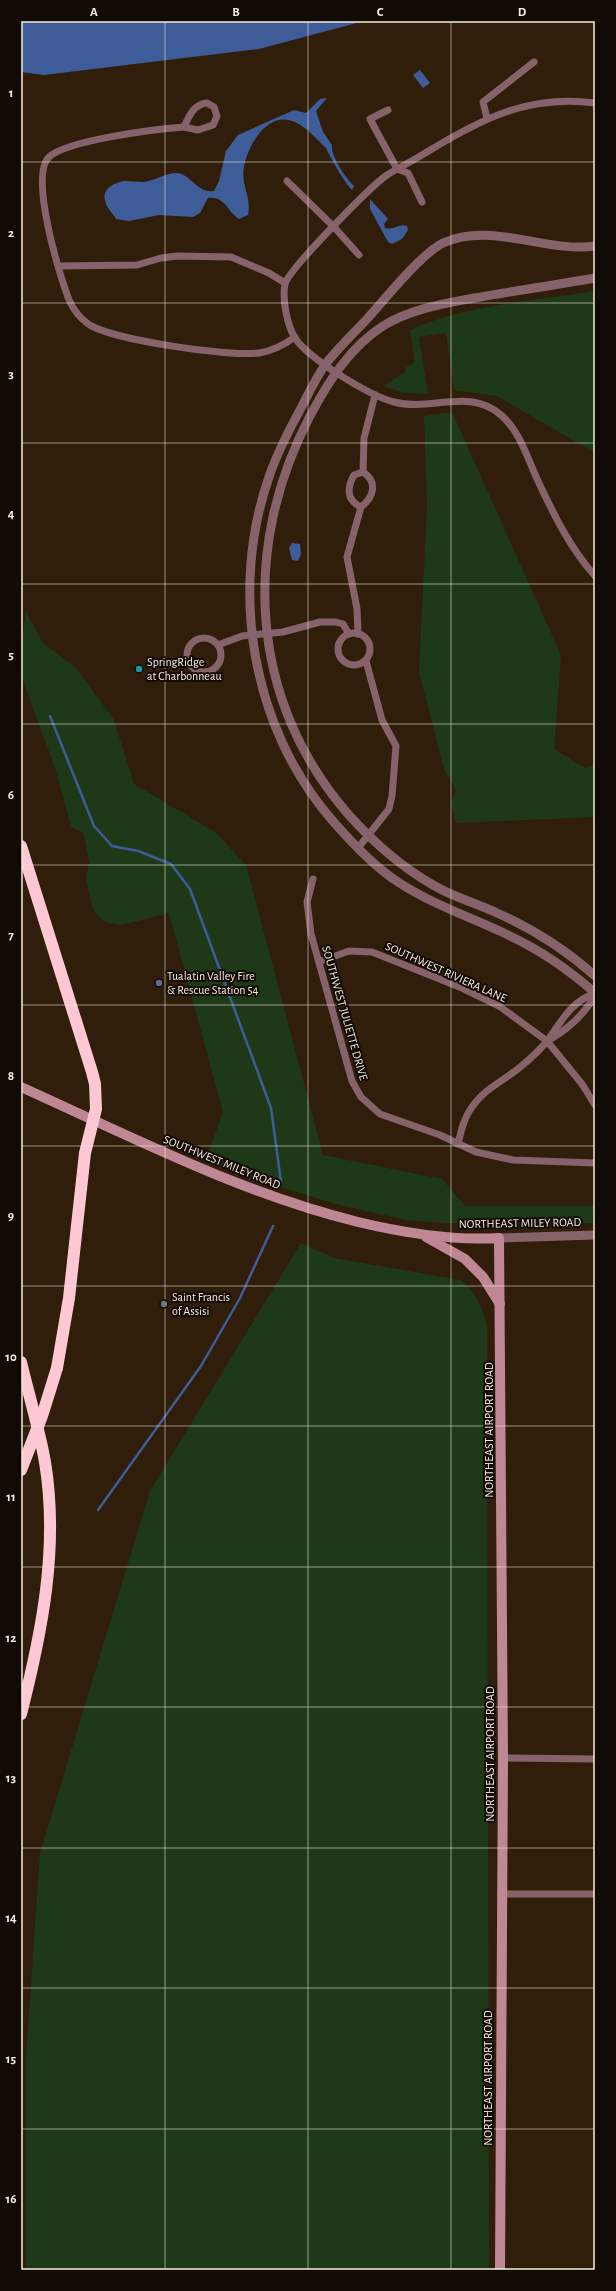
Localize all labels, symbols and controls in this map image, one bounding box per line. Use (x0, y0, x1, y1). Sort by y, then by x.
text: A (90, 6, 98, 19)
text: B (232, 6, 240, 19)
text: C (377, 6, 384, 19)
text: D (518, 6, 527, 19)
text: 1 (9, 87, 13, 100)
text: 2 (8, 227, 14, 240)
text: 3 (8, 368, 14, 381)
text: 4 (8, 508, 15, 521)
text: 5 (8, 649, 14, 662)
place label: SpringRidge at Charbonneau (147, 656, 222, 682)
marker: SpringRidge at Charbonneau (134, 664, 144, 674)
text: 6 (8, 789, 14, 802)
text: 7 (8, 929, 14, 942)
street label: SOUTHWEST RIVIERA LANE (384, 940, 509, 1004)
street label: SOUTHWEST JULIETTE DRIVE (320, 944, 370, 1082)
place label: Tualatin Valley Fire & Rescue Station 54 (167, 970, 258, 996)
marker: Tualatin Valley Fire & Rescue Station 54 (154, 978, 164, 988)
text: 8 (8, 1070, 14, 1083)
street label: SOUTHWEST MILEY ROAD (162, 1133, 282, 1191)
text: 9 (8, 1210, 14, 1223)
street label: NORTHEAST MILEY ROAD (459, 1216, 582, 1230)
place label: Saint Francis of Assisi (172, 1291, 230, 1317)
marker: Saint Francis of Assisi (159, 1299, 169, 1309)
text: 10 (5, 1351, 17, 1364)
street label: NORTHEAST AIRPORT ROAD (483, 1362, 495, 1498)
text: 11 (6, 1491, 16, 1504)
text: 12 (6, 1632, 16, 1645)
street label: NORTHEAST AIRPORT ROAD (484, 1686, 496, 1822)
text: 13 (6, 1772, 17, 1785)
text: 14 (5, 1912, 17, 1925)
street label: NORTHEAST AIRPORT ROAD (482, 2010, 494, 2146)
text: 15 (6, 2053, 17, 2066)
text: 16 (6, 2193, 16, 2206)

